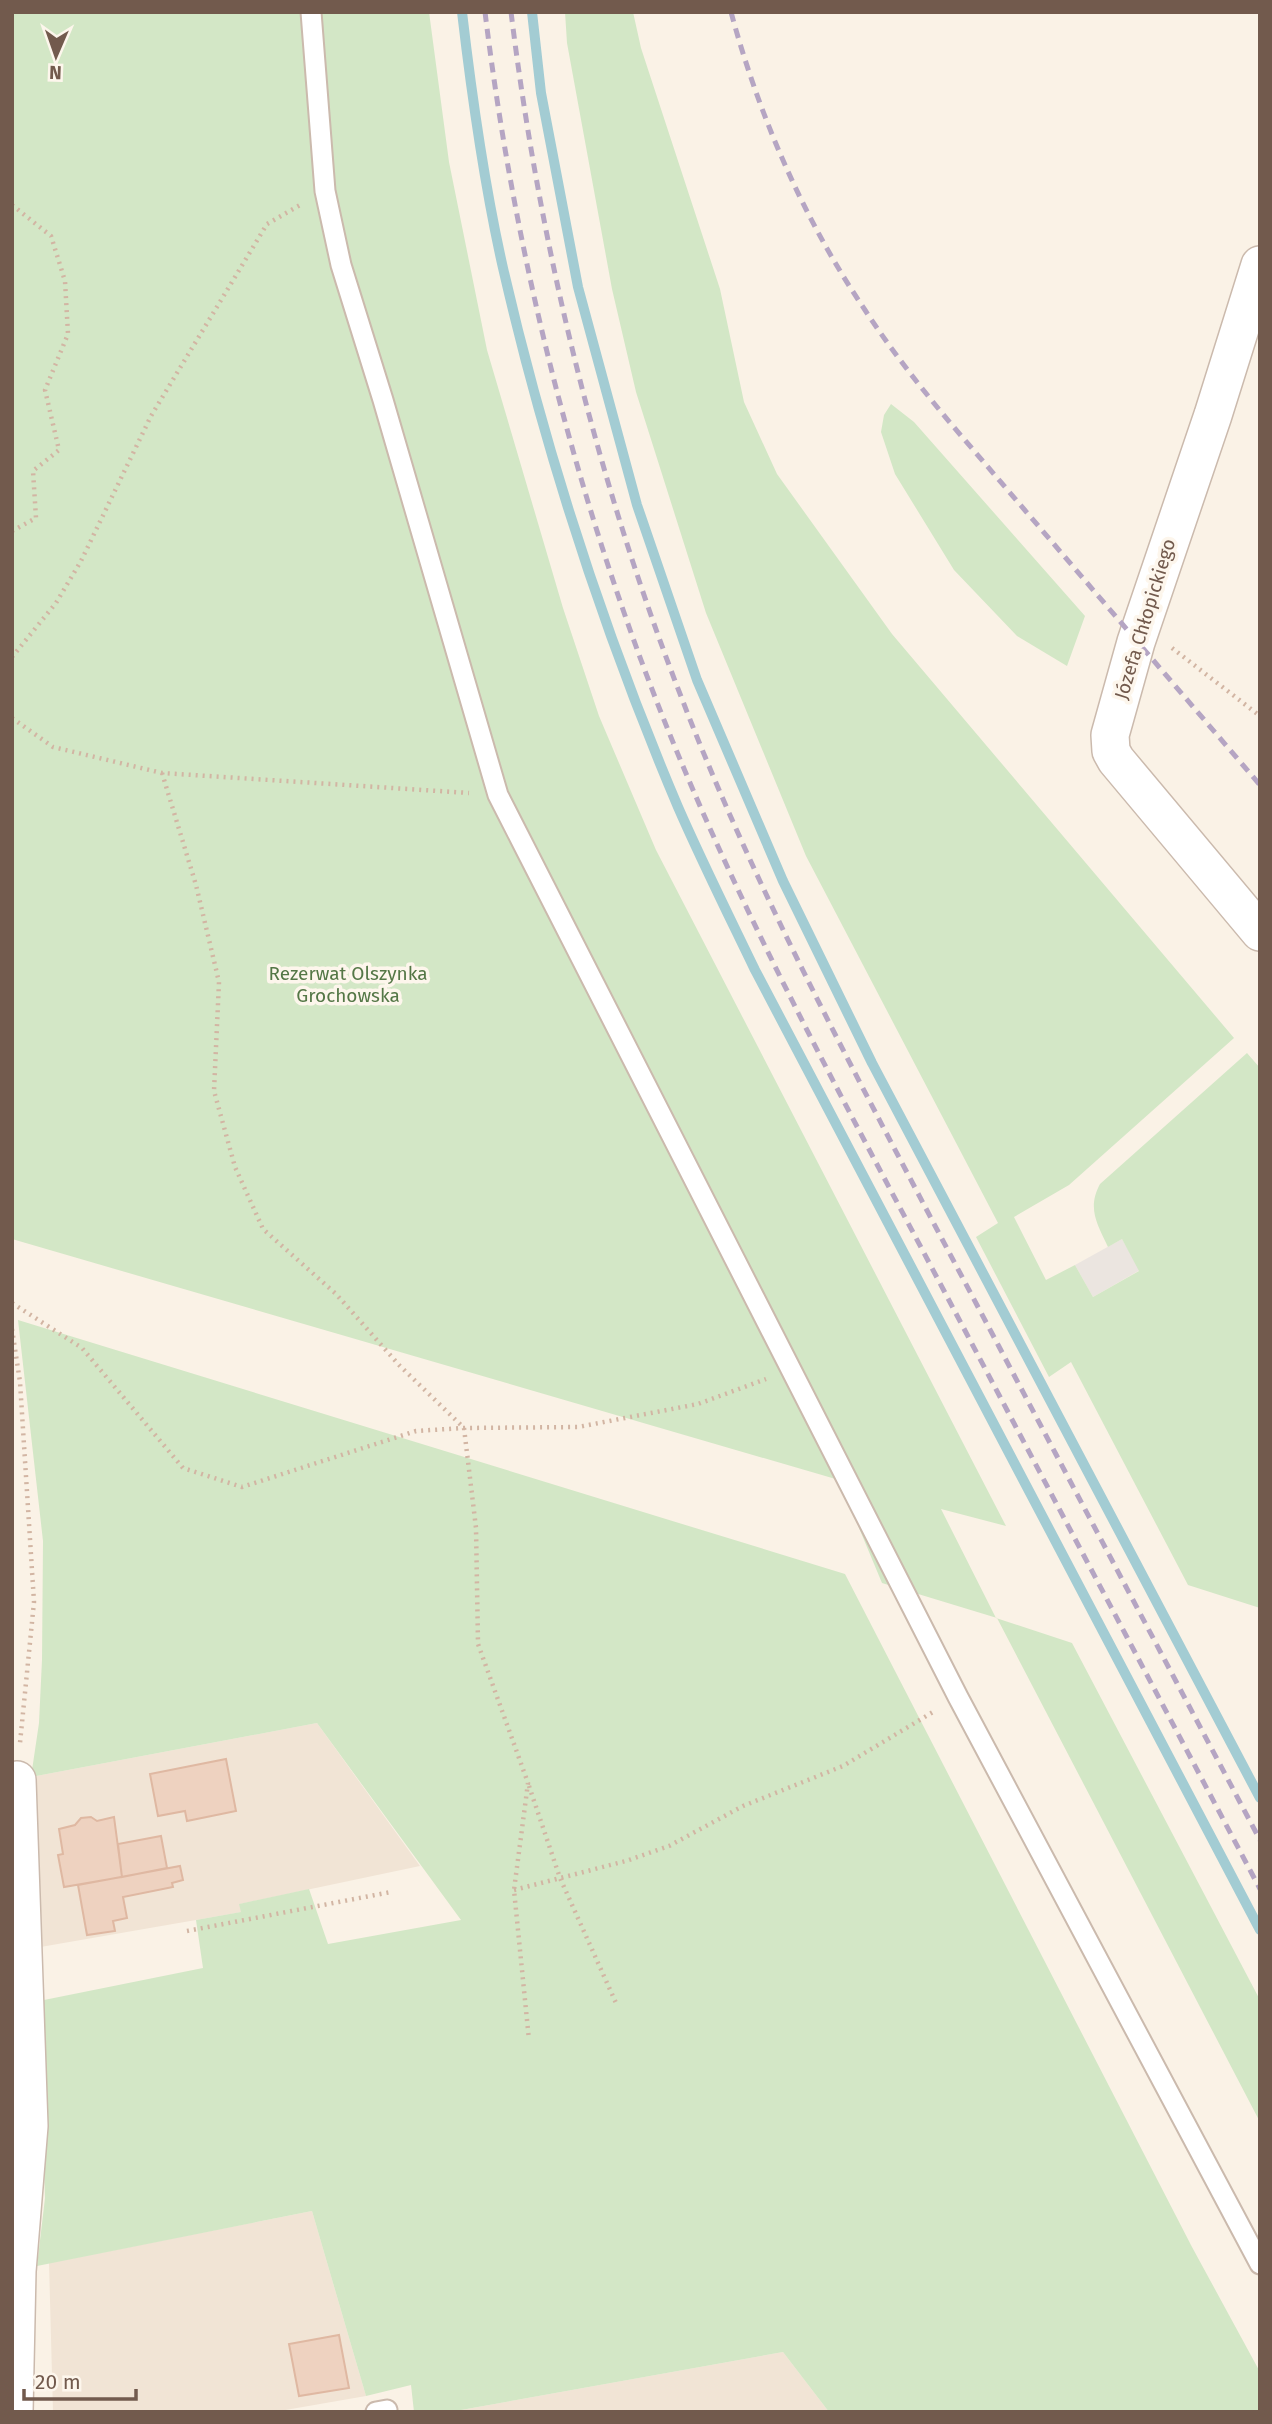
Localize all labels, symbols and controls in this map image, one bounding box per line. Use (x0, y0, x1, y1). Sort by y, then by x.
north arrow (21, 21, 91, 91)
text: N (49, 61, 62, 84)
street label: Józefa Chłopickiego (1110, 536, 1180, 702)
park label: Rezerwat Olszynka Grochowska (268, 962, 428, 1007)
scale bar (24, 2358, 136, 2402)
text: 20 m (35, 2369, 81, 2395)

